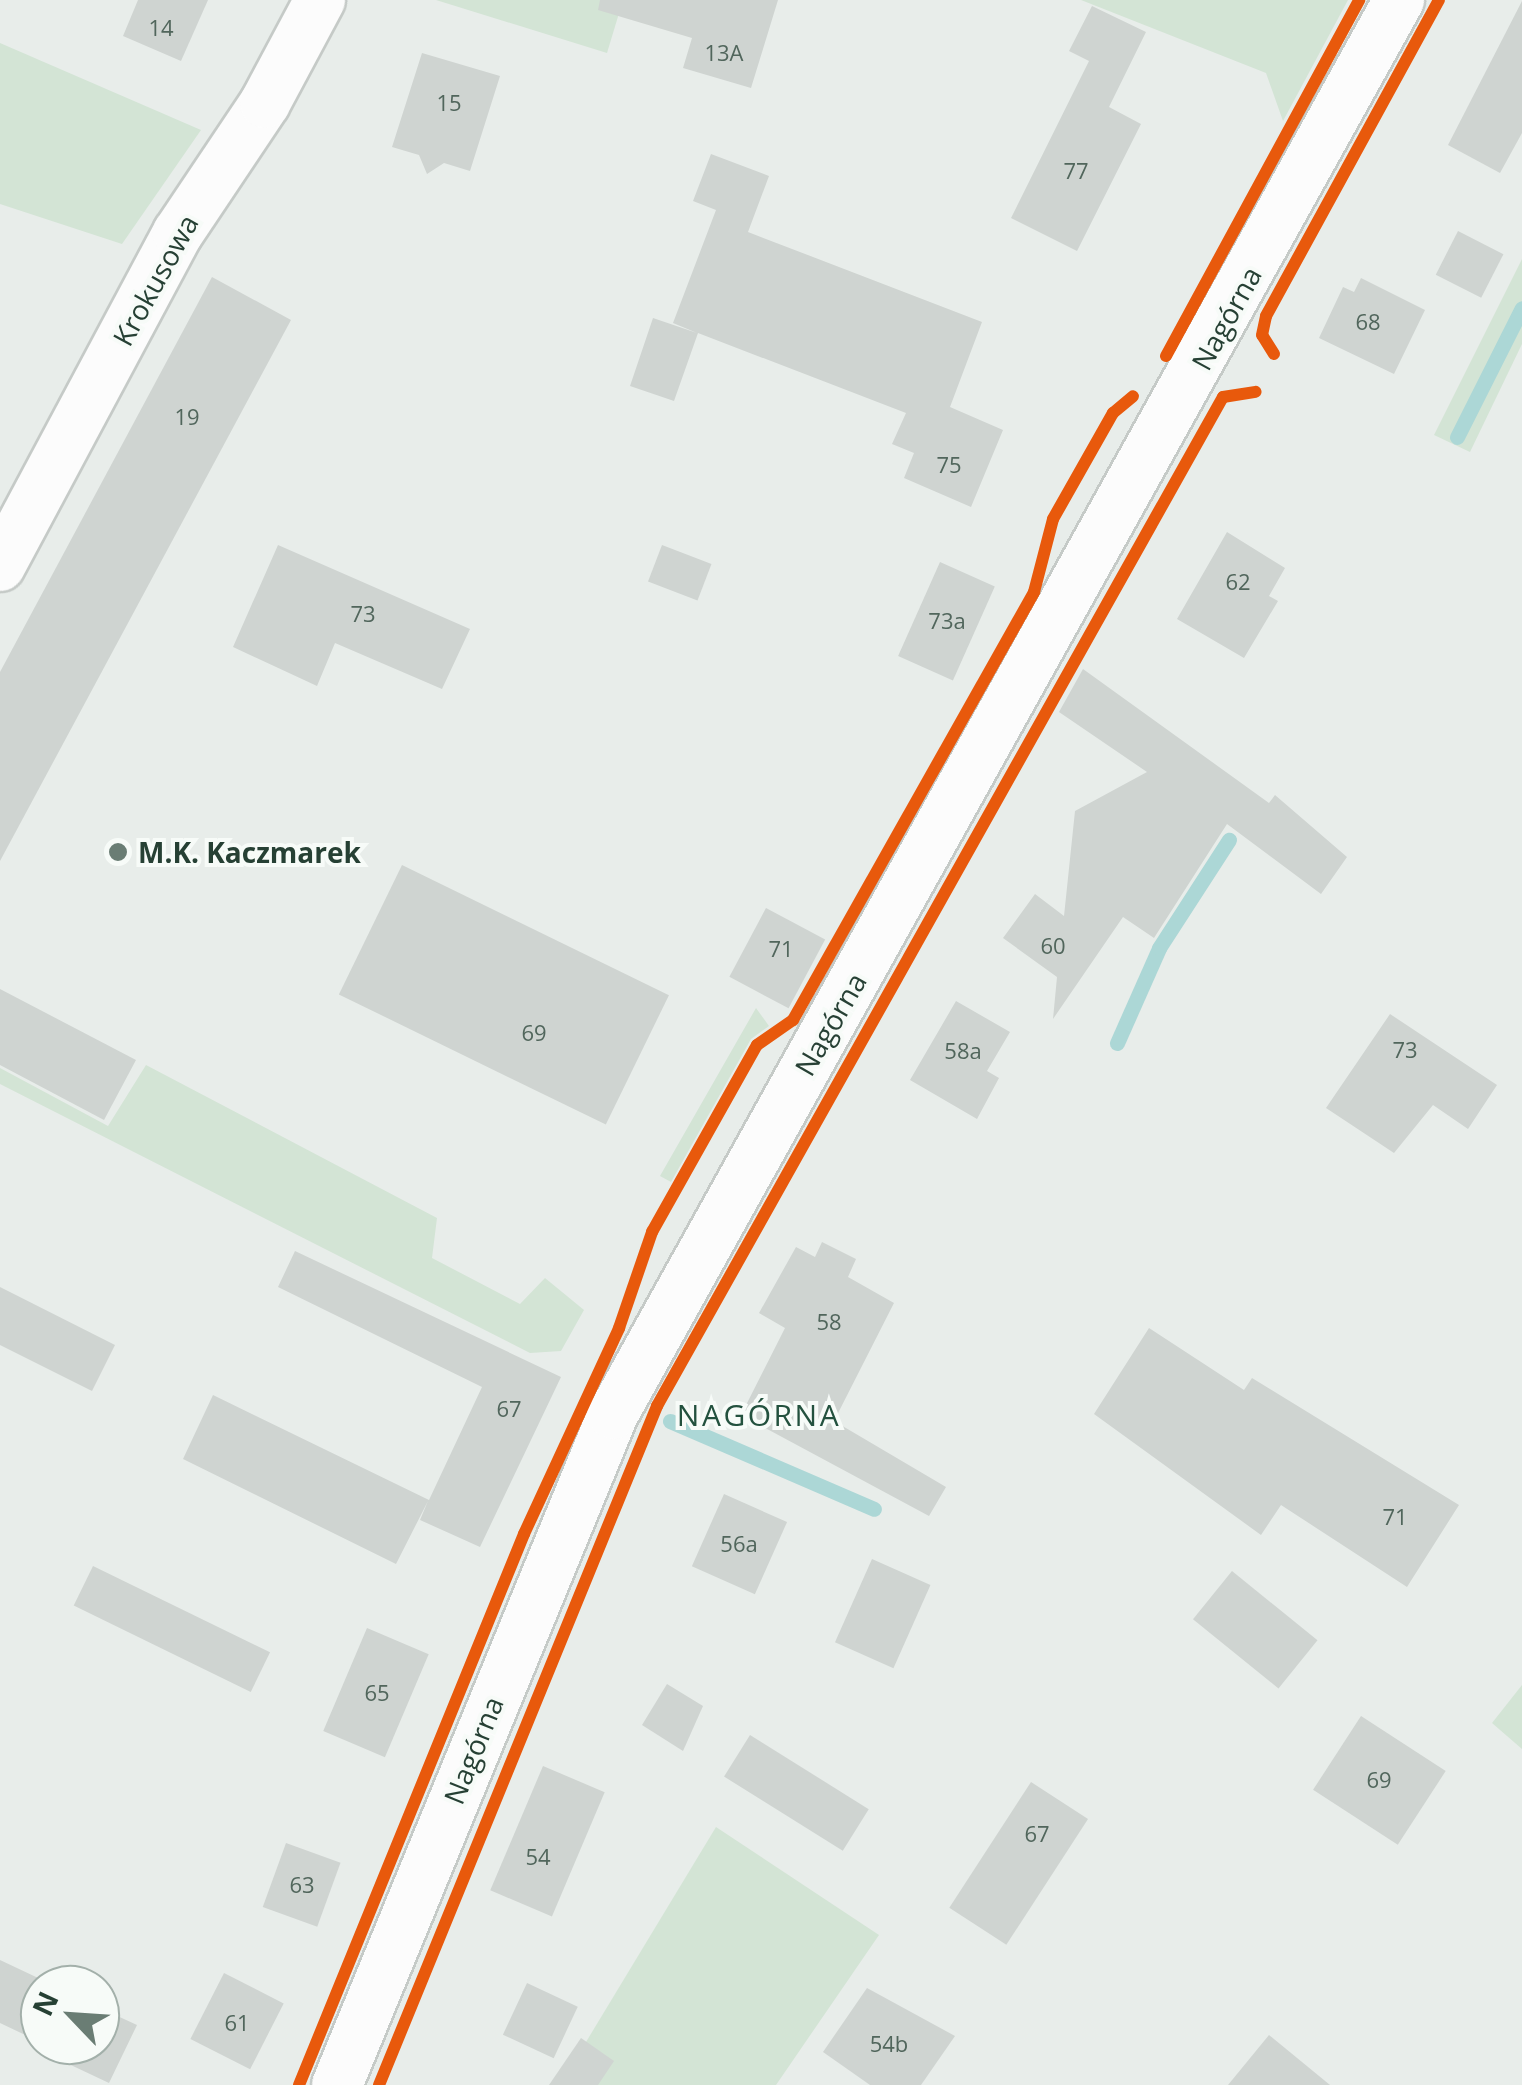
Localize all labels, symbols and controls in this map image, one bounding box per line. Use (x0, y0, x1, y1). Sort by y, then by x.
house number: 14 (148, 15, 174, 41)
house number: 13A (704, 40, 744, 66)
house number: 15 (436, 90, 462, 116)
house number: 77 (1063, 158, 1089, 184)
street label: Krokusowa (105, 209, 205, 351)
street label: Nagórna (1184, 260, 1268, 376)
house number: 68 (1355, 309, 1381, 335)
house number: 19 (174, 404, 200, 430)
house number: 75 (936, 452, 962, 478)
house number: 62 (1225, 569, 1251, 595)
house number: 73 (350, 601, 376, 627)
house number: 73a (928, 608, 966, 634)
place label: M.K. Kaczmarek (138, 835, 361, 869)
marker: M.K. Kaczmarek (107, 841, 129, 863)
house number: 60 (1040, 933, 1066, 959)
house number: 71 (768, 936, 794, 962)
street label: Nagórna (787, 967, 873, 1081)
house number: 69 (521, 1020, 547, 1046)
house number: 73 (1392, 1037, 1418, 1063)
house number: 58a (944, 1038, 982, 1064)
house number: 58 (816, 1309, 842, 1335)
house number: 67 (496, 1396, 522, 1422)
district label: NAGÓRNA (677, 1397, 841, 1433)
house number: 71 (1382, 1504, 1408, 1530)
house number: 56a (720, 1531, 758, 1557)
house number: 65 (364, 1680, 390, 1706)
street label: Nagórna (436, 1691, 510, 1809)
house number: 69 (1366, 1767, 1392, 1793)
house number: 67 (1024, 1821, 1050, 1847)
house number: 54 (525, 1844, 551, 1870)
house number: 63 (289, 1872, 315, 1898)
north arrow (20, 1965, 120, 2065)
text: N (23, 1985, 67, 2022)
house number: 61 (224, 2010, 250, 2036)
house number: 54b (870, 2031, 908, 2057)

